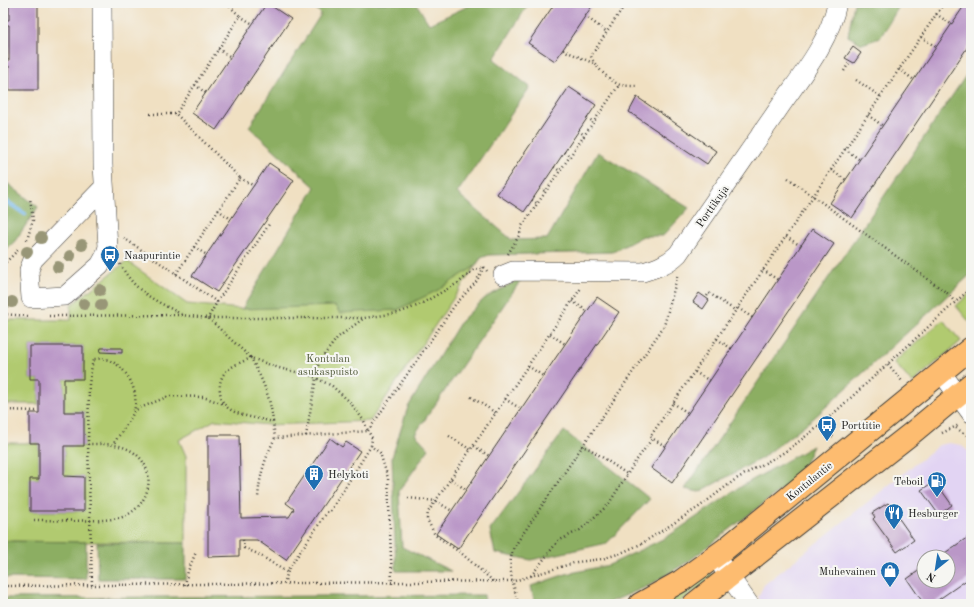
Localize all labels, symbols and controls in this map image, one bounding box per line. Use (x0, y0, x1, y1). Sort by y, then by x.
street label: Porttikuja (695, 184, 732, 230)
bus stop icon: Naapurintie (99, 244, 121, 272)
place label: Naapurintie (124, 251, 180, 262)
park label: Kontulan asukaspuisto (298, 354, 358, 378)
bus stop icon: Porttitie (816, 414, 838, 442)
place label: Porttitie (841, 421, 880, 432)
street label: Kontulantie (785, 460, 835, 504)
building icon: Helykoti (303, 463, 325, 491)
place label: Helykoti (328, 470, 369, 481)
fuel station icon: Teboil (926, 470, 948, 498)
place label: Teboil (894, 477, 923, 488)
restaurant icon: Hesburger (883, 502, 905, 530)
place label: Hesburger (908, 509, 959, 520)
north arrow (916, 549, 956, 589)
shop icon: Muhevainen (879, 560, 901, 588)
place label: Muhevainen (819, 567, 876, 578)
text: N (925, 569, 938, 583)

